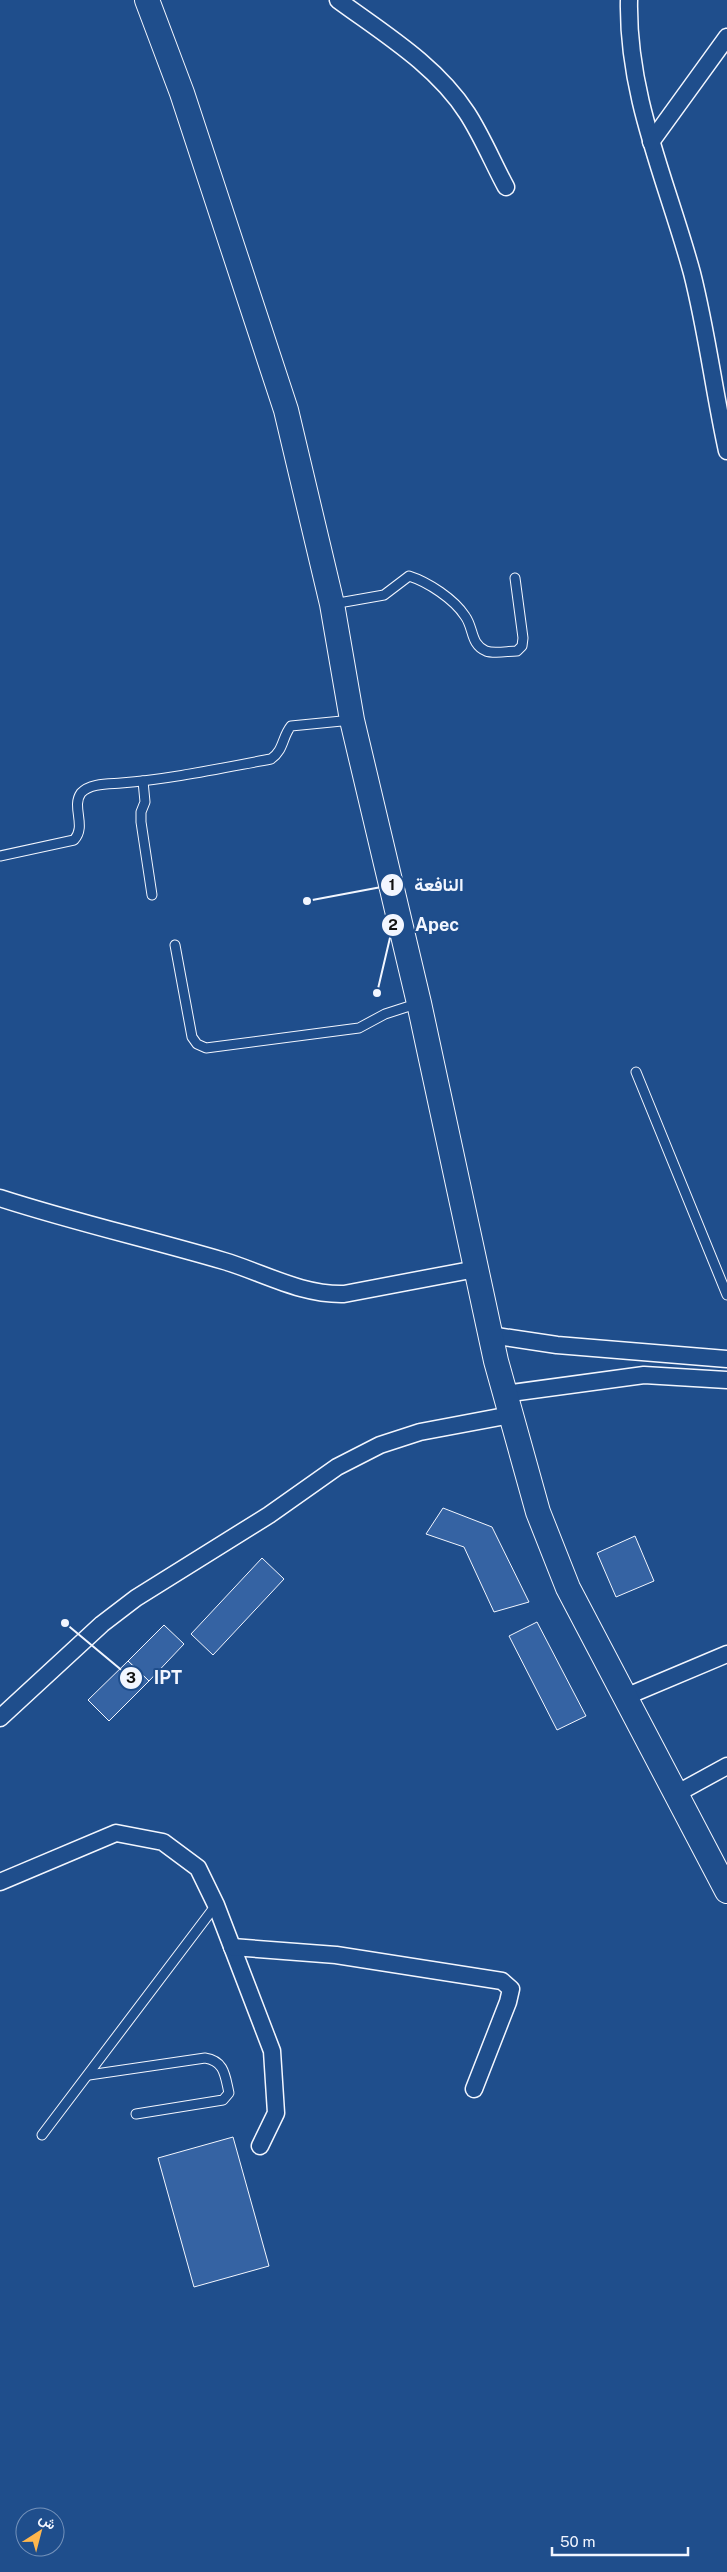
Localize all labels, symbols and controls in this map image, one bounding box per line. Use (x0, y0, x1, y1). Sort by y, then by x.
callout: النافعة (380, 869, 474, 902)
text: النافعة (414, 874, 464, 895)
text: 1 (389, 876, 395, 893)
callout: Apec (380, 908, 469, 941)
text: Apec (415, 914, 459, 935)
text: 2 (388, 916, 398, 933)
callout: IPT (118, 1661, 192, 1694)
text: IPT (154, 1667, 182, 1688)
text: 3 (126, 1669, 136, 1686)
north arrow (15, 2507, 65, 2557)
text: ش (36, 2510, 59, 2534)
scale bar (552, 2524, 688, 2556)
text: 50 m (560, 2533, 595, 2550)

